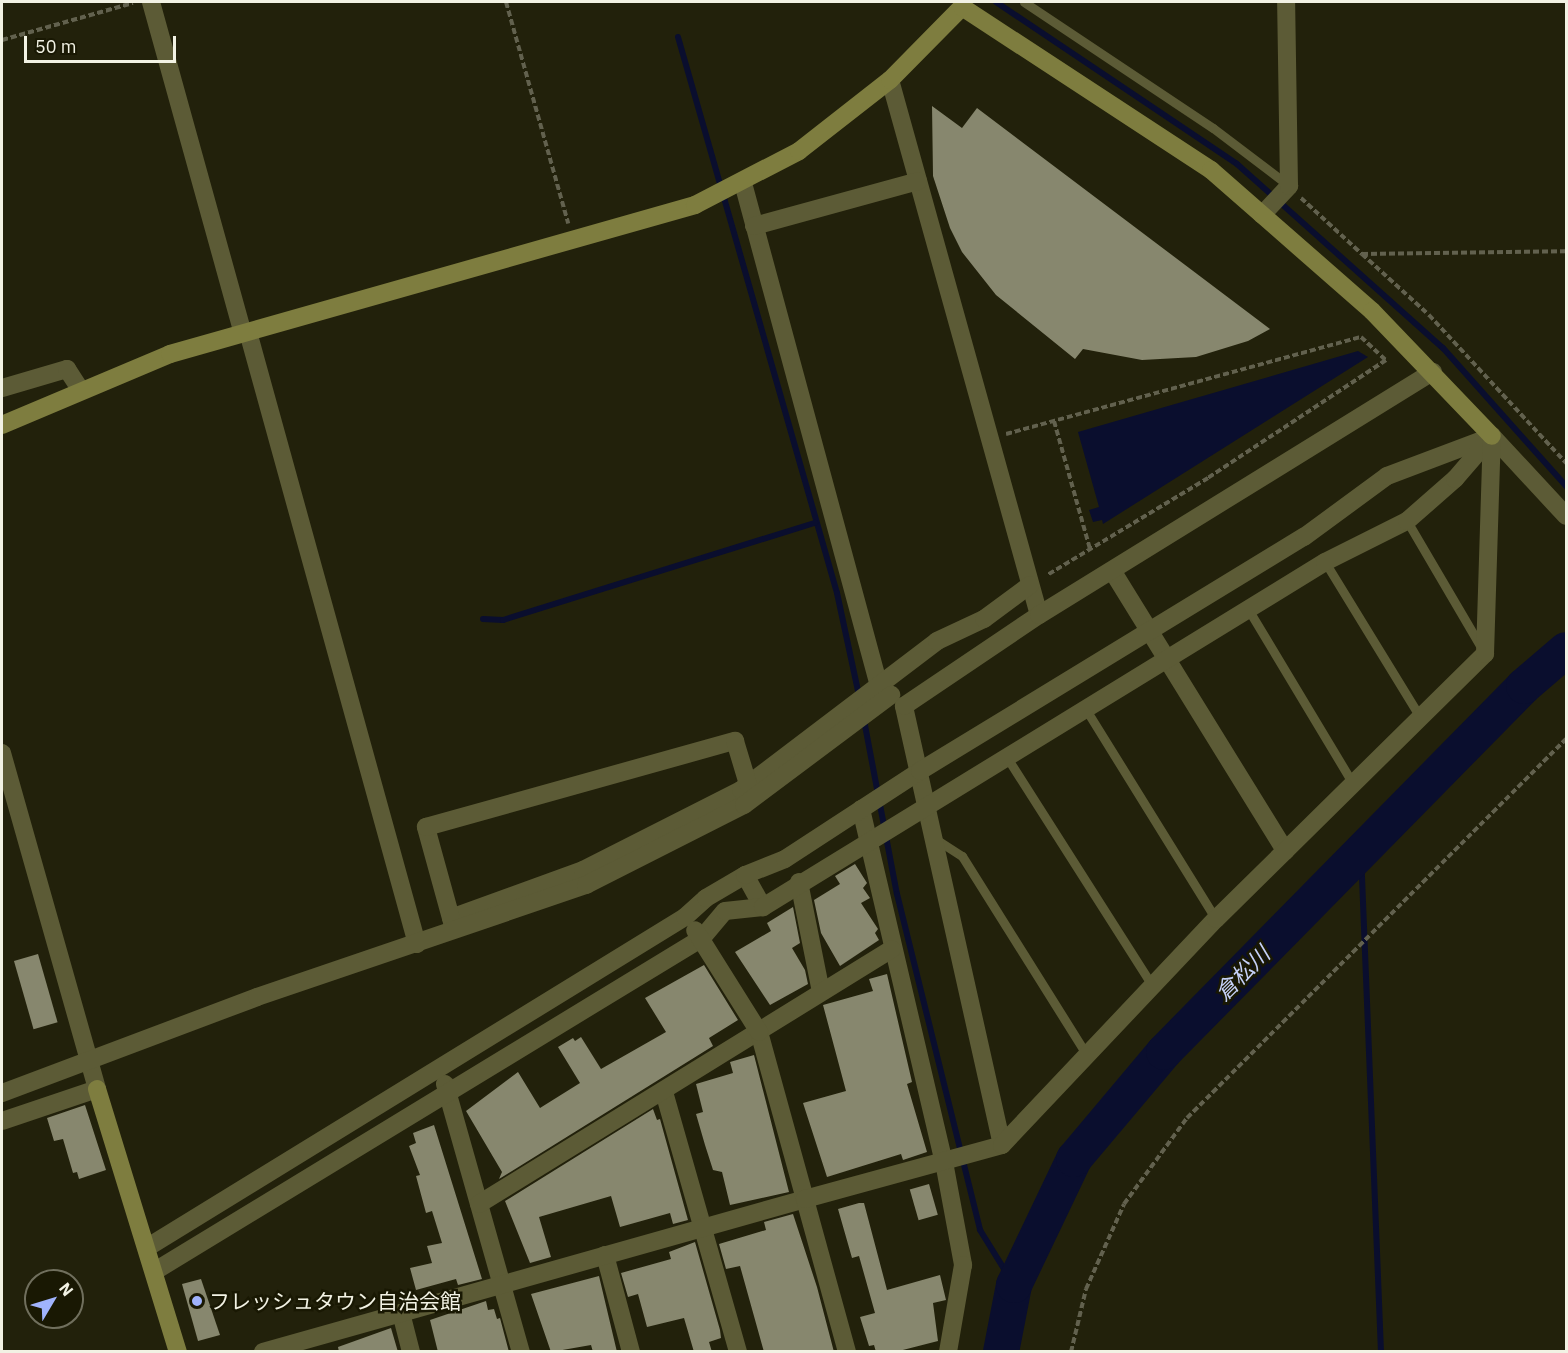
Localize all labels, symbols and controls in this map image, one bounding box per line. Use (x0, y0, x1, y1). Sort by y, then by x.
scale bar (27, 24, 178, 62)
text: 50 m (35, 35, 77, 58)
water label: 倉松川 (1209, 940, 1275, 1006)
north arrow (24, 1269, 84, 1329)
text: N (55, 1278, 78, 1300)
place label: フレッシュタウン自治会館 (209, 1288, 461, 1314)
marker: フレッシュタウン自治会館 (190, 1294, 204, 1308)

